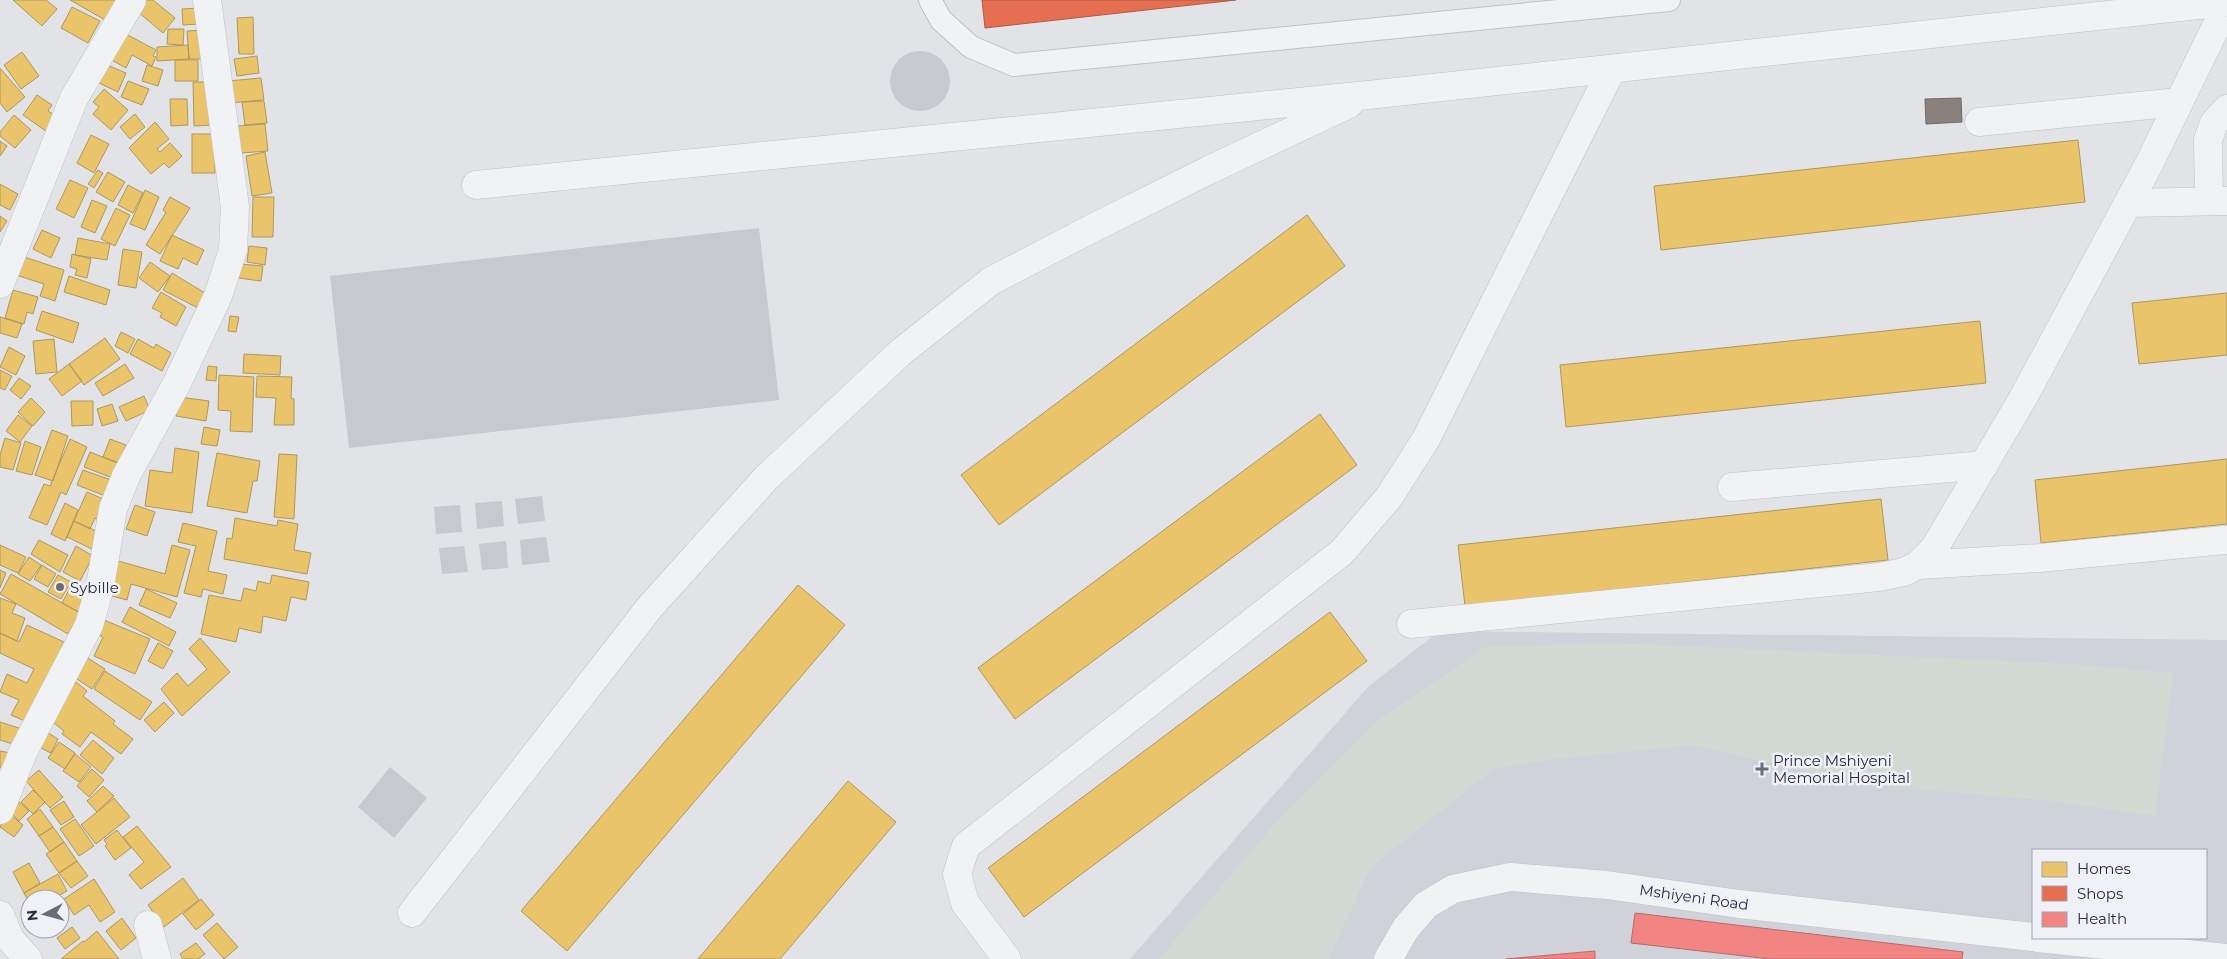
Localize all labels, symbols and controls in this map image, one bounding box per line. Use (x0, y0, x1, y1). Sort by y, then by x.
place label: Sybille (70, 578, 119, 597)
marker: Sybille (54, 581, 66, 593)
place label: Prince Mshiyeni Memorial Hospital (1773, 751, 1910, 787)
marker: Prince Mshiyeni Memorial Hospital (1755, 762, 1769, 776)
legend (2032, 849, 2207, 939)
text: Homes (2077, 859, 2131, 878)
street label: Mshiyeni Road (1638, 880, 1750, 914)
text: Shops (2077, 884, 2123, 903)
north arrow (20, 889, 70, 939)
text: N (23, 909, 42, 922)
text: Health (2077, 909, 2127, 928)

